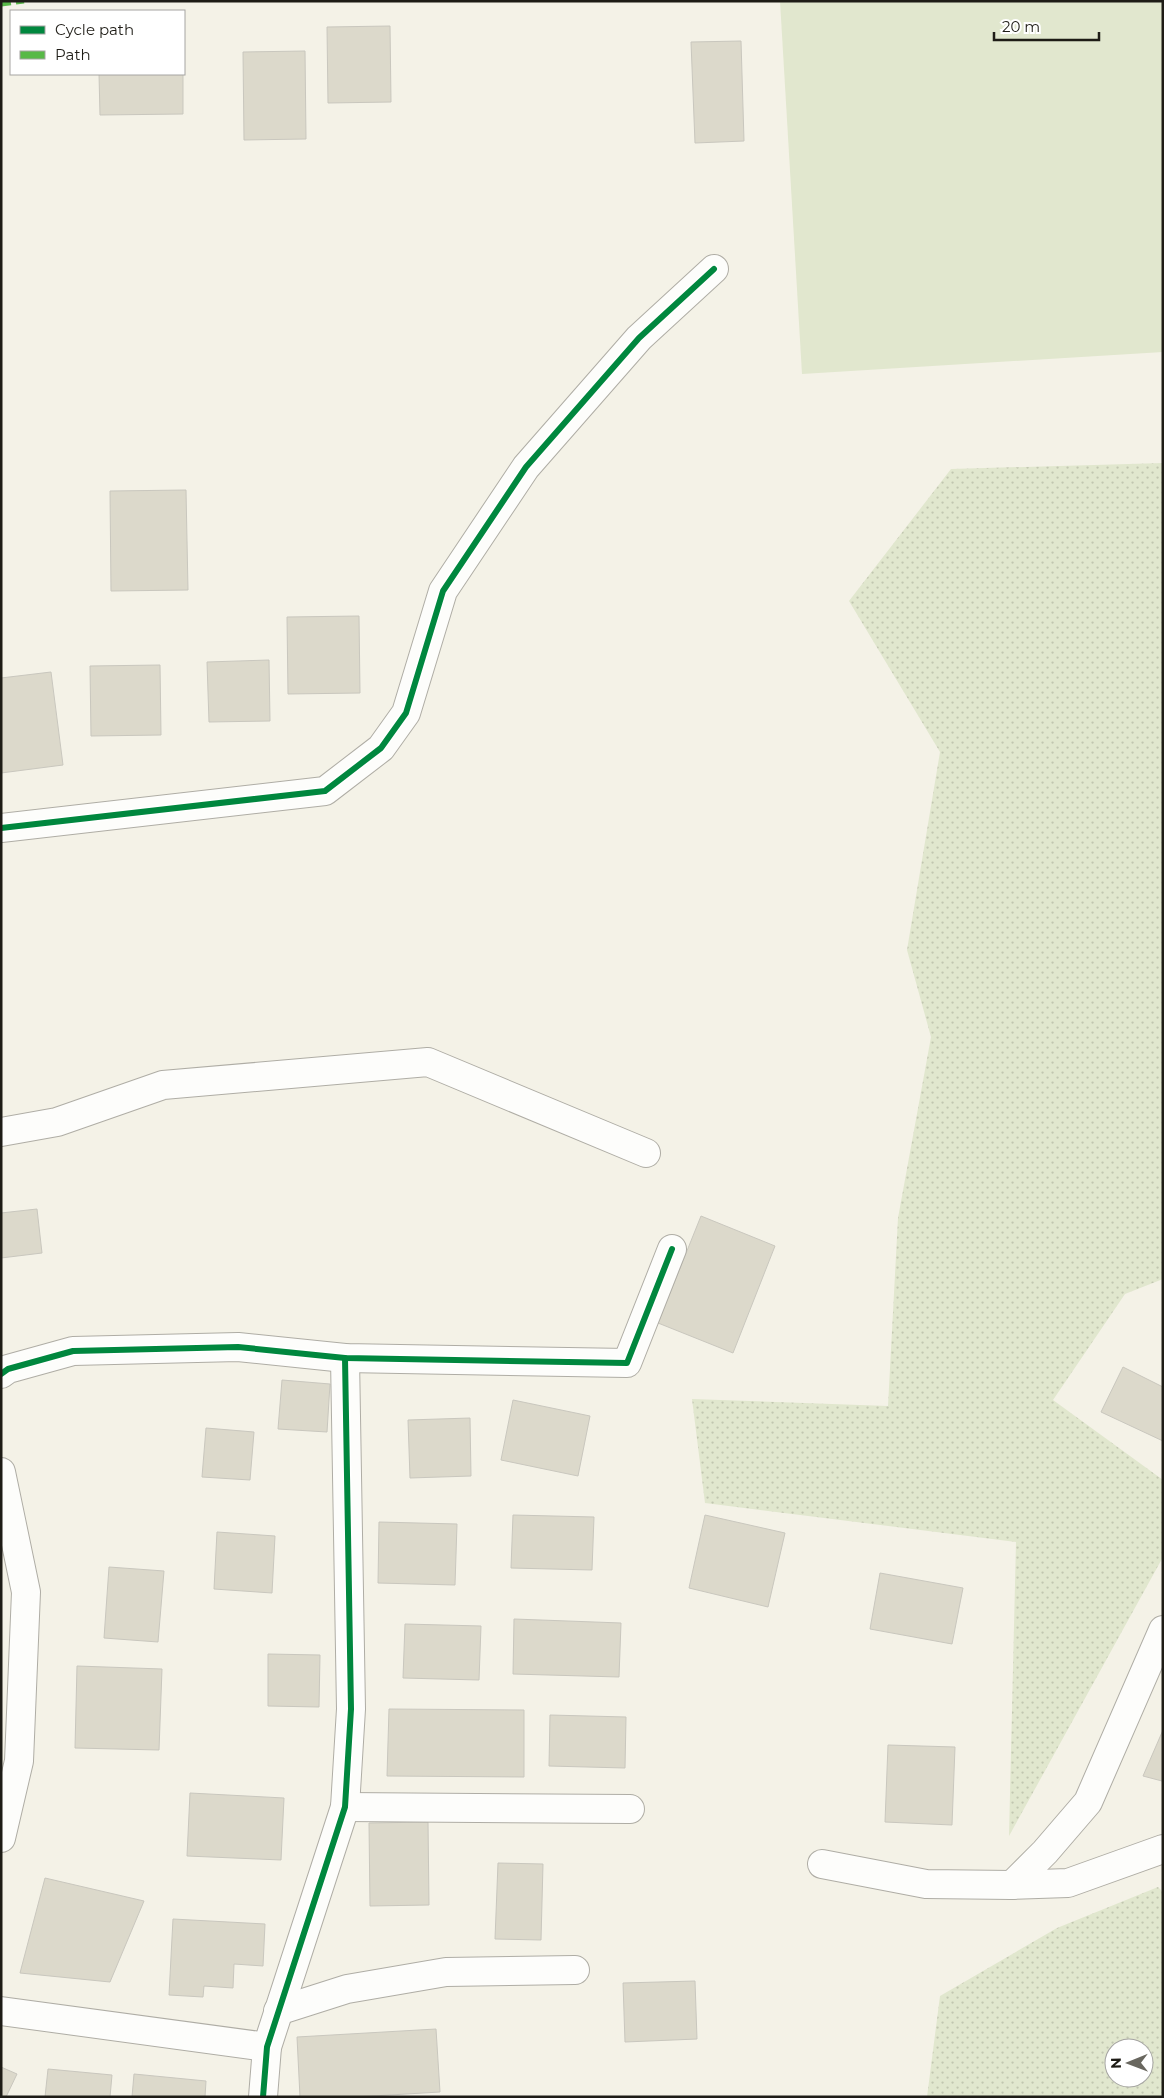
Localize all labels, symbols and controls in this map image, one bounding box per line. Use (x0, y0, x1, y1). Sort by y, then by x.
legend (10, 10, 185, 75)
scale bar (994, 10, 1099, 42)
text: 20 m (1002, 17, 1040, 36)
text: Cycle path (55, 20, 134, 39)
text: Path (55, 45, 91, 64)
north arrow (1104, 2038, 1154, 2088)
text: N (1107, 2057, 1125, 2069)

